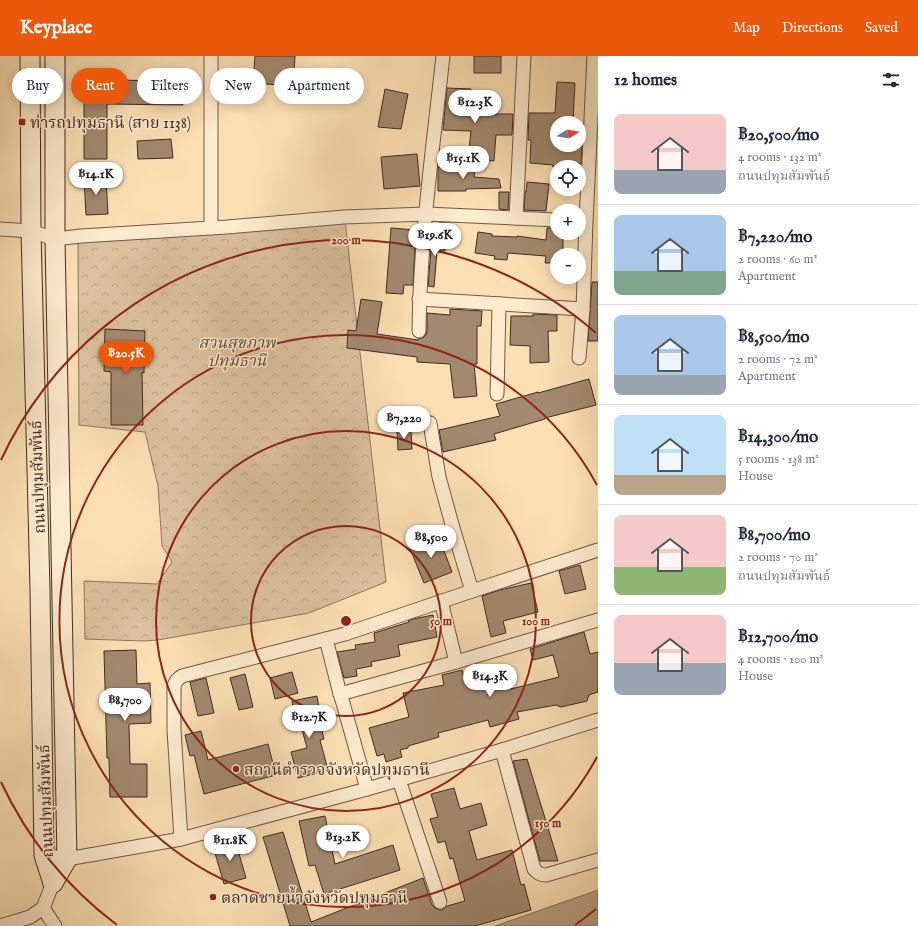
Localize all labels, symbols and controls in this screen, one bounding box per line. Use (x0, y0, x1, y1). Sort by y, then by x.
text: Keyplace (20, 16, 92, 40)
text: Map (733, 19, 760, 37)
text: Directions (782, 19, 843, 37)
text: Saved (865, 19, 898, 37)
chip: Buy (12, 68, 63, 104)
chip: Rent (71, 68, 129, 104)
chip: Filters (137, 68, 202, 104)
chip: New (210, 68, 266, 104)
chip: Apartment (274, 68, 364, 104)
icon: filters (880, 69, 902, 91)
text: 12 homes (614, 70, 677, 91)
pin: ฿12.3K (442, 90, 508, 124)
text: ฿12.3K (457, 94, 493, 111)
place label: ท่ารถปทุมธานี (สาย 1138) (30, 114, 191, 134)
north arrow (550, 116, 586, 152)
map controls (550, 116, 586, 284)
marker: ท่ารถปทุมธานี (สาย 1138) (17, 117, 27, 127)
text: ฿20,500/mo (738, 125, 819, 146)
icon: home (646, 130, 694, 178)
pin: ฿15.1K (430, 146, 496, 180)
text: 4 rooms · 132 m² (738, 149, 821, 166)
text: ฿15.1K (446, 150, 480, 167)
button: locate (550, 160, 586, 196)
pin: ฿14.1K (63, 162, 129, 196)
text: ฿14.1K (78, 166, 114, 183)
text: ถนนปทุมสัมพันธ์ (738, 168, 830, 185)
button: + (550, 204, 586, 240)
pin: ฿19.6K (402, 223, 468, 257)
text: ฿19.6K (417, 227, 453, 244)
text: ฿7,220/mo (738, 227, 812, 248)
icon: home (646, 231, 694, 279)
text: 200 m (331, 233, 361, 248)
button: − (550, 248, 586, 284)
text: 2 rooms · 60 m² (738, 251, 817, 268)
text: Apartment (738, 268, 796, 285)
text: ฿8,500/mo (738, 327, 810, 348)
icon: home (646, 331, 694, 379)
park label: สวนสุขภาพ ปทุมธานี (198, 334, 277, 372)
pin: ฿20.5K (93, 341, 159, 375)
text: ฿20.5K (108, 345, 144, 362)
text: 2 rooms · 72 m² (738, 351, 818, 368)
text: Apartment (738, 368, 796, 385)
pin: ฿7,220 (371, 406, 437, 440)
text: ฿7,220 (386, 410, 422, 427)
street label: ถนนปทุมสัมพันธ์ (26, 420, 51, 534)
text: ฿14,300/mo (738, 427, 818, 448)
icon: home (646, 431, 694, 479)
text: 5 rooms · 138 m² (738, 451, 819, 468)
text: House (738, 468, 773, 485)
pin: ฿8,500 (398, 525, 464, 559)
text: ฿8,700/mo (738, 525, 810, 546)
text: ฿8,500 (414, 529, 448, 546)
icon: home (646, 531, 694, 579)
text: 2 rooms · 70 m² (738, 549, 818, 566)
text: ถนนปทุมสัมพันธ์ (738, 568, 830, 585)
centre of rings (339, 614, 353, 628)
text: 50 m (430, 614, 453, 629)
text: 100 m (522, 614, 551, 629)
text: ฿12,700/mo (738, 627, 818, 648)
icon: home (646, 631, 694, 679)
text: 4 rooms · 100 m² (738, 651, 823, 668)
pin: ฿14.3K (457, 664, 523, 698)
text: ฿14.3K (472, 668, 508, 685)
text: House (738, 668, 773, 685)
pin: ฿8,700 (92, 688, 158, 722)
text: ฿8,700 (108, 692, 142, 709)
pin: ฿12.7K (276, 705, 342, 739)
text: ฿12.7K (291, 709, 327, 726)
street label: ถนนปทุมสัมพันธ์ (34, 744, 59, 858)
place label: สถานีตำรวจจังหวัดปทุมธานี (244, 761, 430, 781)
marker: สถานีตำรวจจังหวัดปทุมธานี (231, 764, 241, 774)
text: 150 m (535, 816, 562, 831)
pin: ฿13.2K (310, 825, 376, 859)
pin: ฿11.8K (197, 828, 263, 862)
text: ฿13.2K (325, 829, 361, 846)
text: ฿11.8K (213, 832, 247, 849)
place label: ตลาดชายน้ำจังหวัดปทุมธานี (221, 886, 408, 909)
marker: ตลาดชายน้ำจังหวัดปทุมธานี (208, 892, 218, 902)

